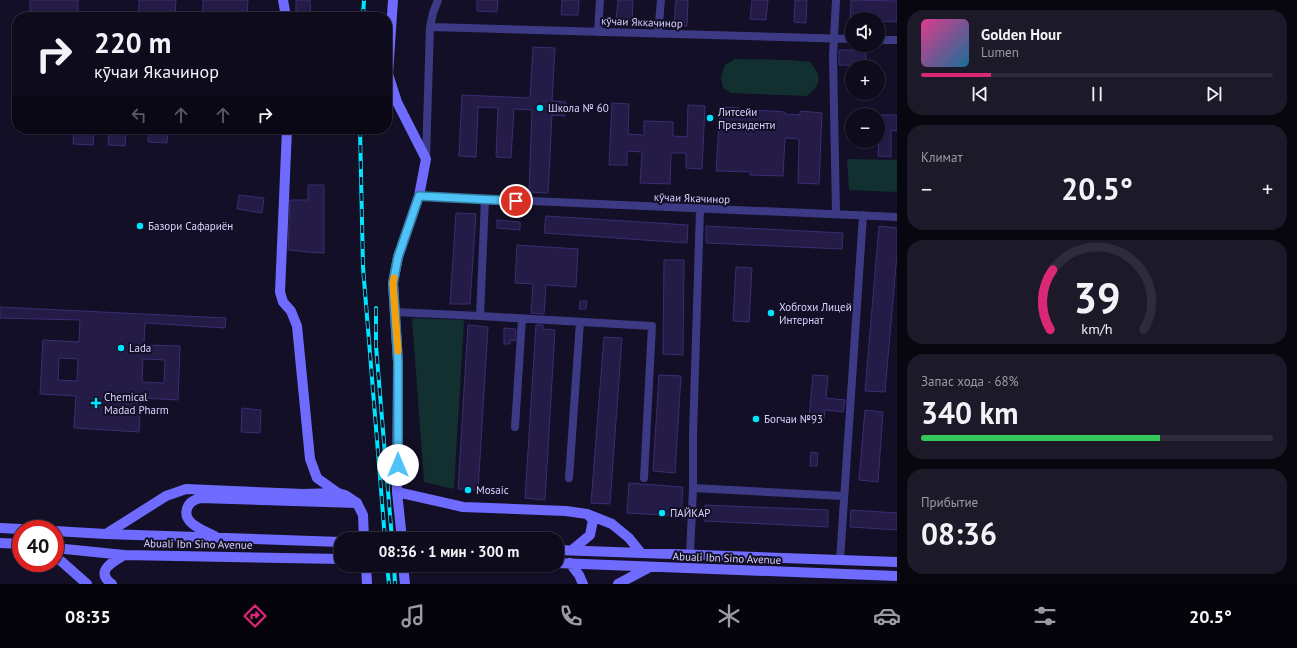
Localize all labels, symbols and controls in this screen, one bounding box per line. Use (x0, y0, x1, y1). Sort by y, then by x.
map controls (845, 12, 885, 148)
button: sound (845, 12, 885, 52)
street label: кӯчаи Яккачинор (601, 14, 683, 30)
text: 220 m (94, 24, 171, 61)
text: Golden Hour (981, 25, 1061, 44)
icon: right (28, 28, 80, 80)
text: Lumen (981, 44, 1019, 61)
text: кӯчаи Якачинор (94, 60, 219, 83)
button: + (845, 60, 885, 100)
icon: previous (969, 83, 991, 105)
icon: pause (1086, 83, 1108, 105)
icon: next (1203, 83, 1225, 105)
place label: Школа № 60 (548, 101, 609, 115)
marker: Школа № 60 (535, 103, 545, 113)
icon: left (128, 104, 150, 126)
icon: ahead (170, 104, 192, 126)
icon: ahead (212, 104, 234, 126)
icon: right (254, 104, 276, 126)
place label: Литсейи Президенти (717, 105, 776, 132)
button: − (845, 108, 885, 148)
marker: Литсейи Президенти (705, 113, 715, 123)
text: Климат (921, 149, 963, 166)
text: 20.5° (1061, 169, 1133, 208)
text: − (921, 175, 932, 203)
text: + (1262, 175, 1273, 203)
pin (499, 184, 533, 218)
icon: arrive (505, 190, 527, 212)
street label: кӯчаи Якачинор (654, 190, 730, 206)
place label: Базори Сафариён (148, 219, 233, 233)
marker: Базори Сафариён (135, 221, 145, 231)
text: 39 (1073, 271, 1121, 324)
place label: Хобгохи Лицей Интернат (779, 300, 852, 327)
marker: Хобгохи Лицей Интернат (766, 308, 776, 318)
text: km/h (1081, 319, 1113, 338)
place label: Lada (129, 341, 151, 355)
marker: Lada (116, 343, 126, 353)
text: Запас хода · 68% (921, 373, 1019, 390)
place label: Chemical Madad Pharm (104, 390, 169, 417)
text: 340 km (921, 393, 1019, 432)
marker: Chemical Madad Pharm (91, 398, 101, 408)
place label: Богчаи №93 (764, 412, 823, 426)
marker: Богчаи №93 (751, 414, 761, 424)
position arrow (377, 444, 419, 486)
place label: Mosaic (476, 483, 509, 497)
marker: Mosaic (463, 485, 473, 495)
text: Прибытие (921, 494, 978, 511)
place label: ПАЙКАР (670, 506, 710, 520)
marker: ПАЙКАР (657, 508, 667, 518)
text: 08:36 (921, 514, 997, 553)
speed limit sign: 40 (12, 520, 64, 572)
street label: Abuali Ibn Sino Avenue (144, 536, 253, 552)
text: 08:36 · 1 мин · 300 m (379, 542, 519, 561)
street label: Abuali Ibn Sino Avenue (672, 549, 782, 567)
icon: directions (241, 602, 269, 630)
icon: music (399, 602, 427, 630)
icon: phone (557, 602, 585, 630)
icon: climate (715, 602, 743, 630)
icon: car (873, 602, 901, 630)
icon: filters (1031, 602, 1059, 630)
text: 08:35 (65, 605, 111, 628)
text: 20.5° (1189, 605, 1232, 628)

